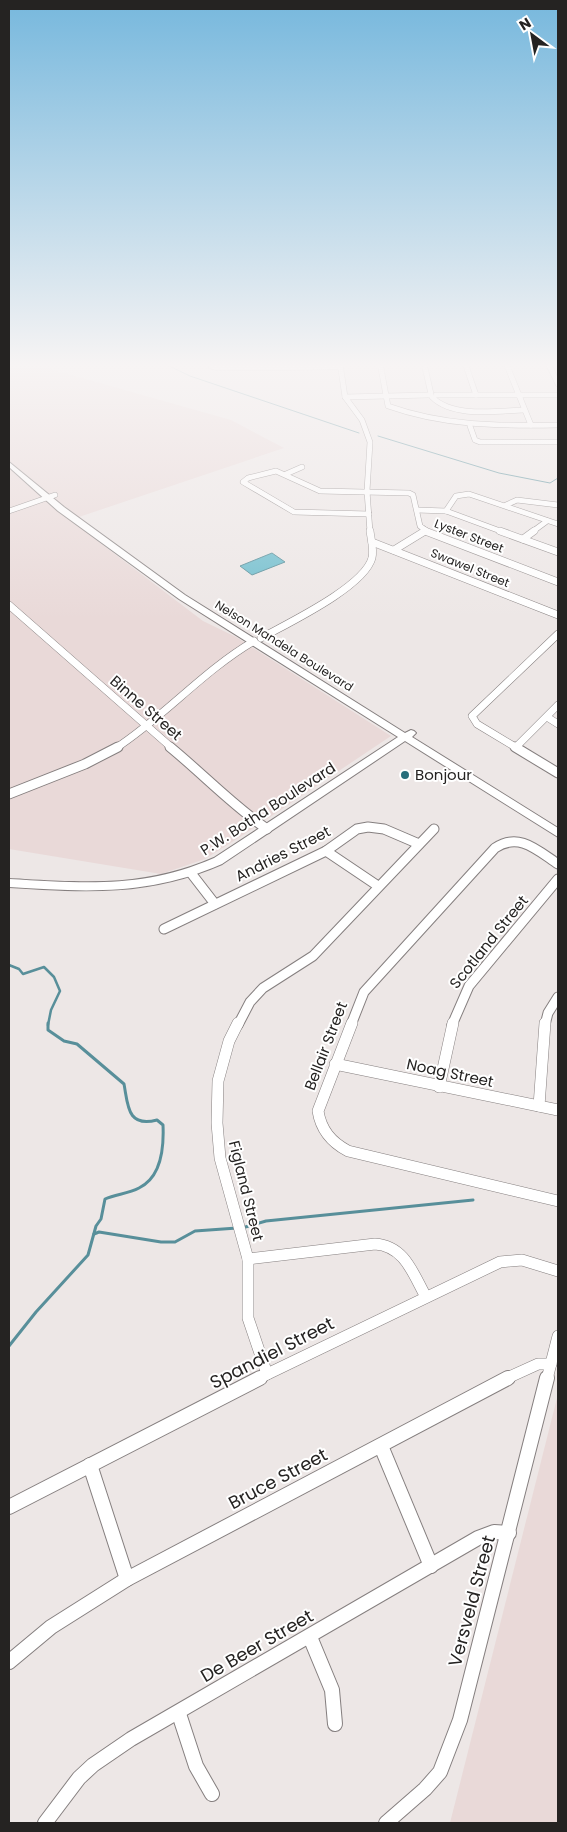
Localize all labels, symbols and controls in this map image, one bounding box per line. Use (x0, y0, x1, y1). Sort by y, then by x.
north arrow (507, 10, 557, 60)
text: N (515, 13, 535, 35)
street label: Lyster Street (432, 515, 506, 557)
street label: Swawel Street (428, 544, 512, 591)
street label: Nelson Mandela Boulevard (212, 596, 357, 695)
street label: Binne Street (106, 670, 187, 745)
street label: P.W. Botha Boulevard (196, 757, 339, 860)
place label: Bonjour (415, 764, 472, 785)
marker: Bonjour (399, 769, 411, 781)
street label: Andries Street (232, 821, 334, 887)
street label: Scotland Street (444, 891, 533, 993)
street label: Bellair Street (299, 999, 352, 1093)
street label: Noag Street (405, 1053, 496, 1092)
street label: Figland Street (224, 1138, 269, 1243)
street label: Spandiel Street (205, 1311, 338, 1395)
street label: Bruce Street (224, 1442, 332, 1515)
street label: Versveld Street (442, 1533, 501, 1669)
street label: De Beer Street (196, 1603, 318, 1688)

